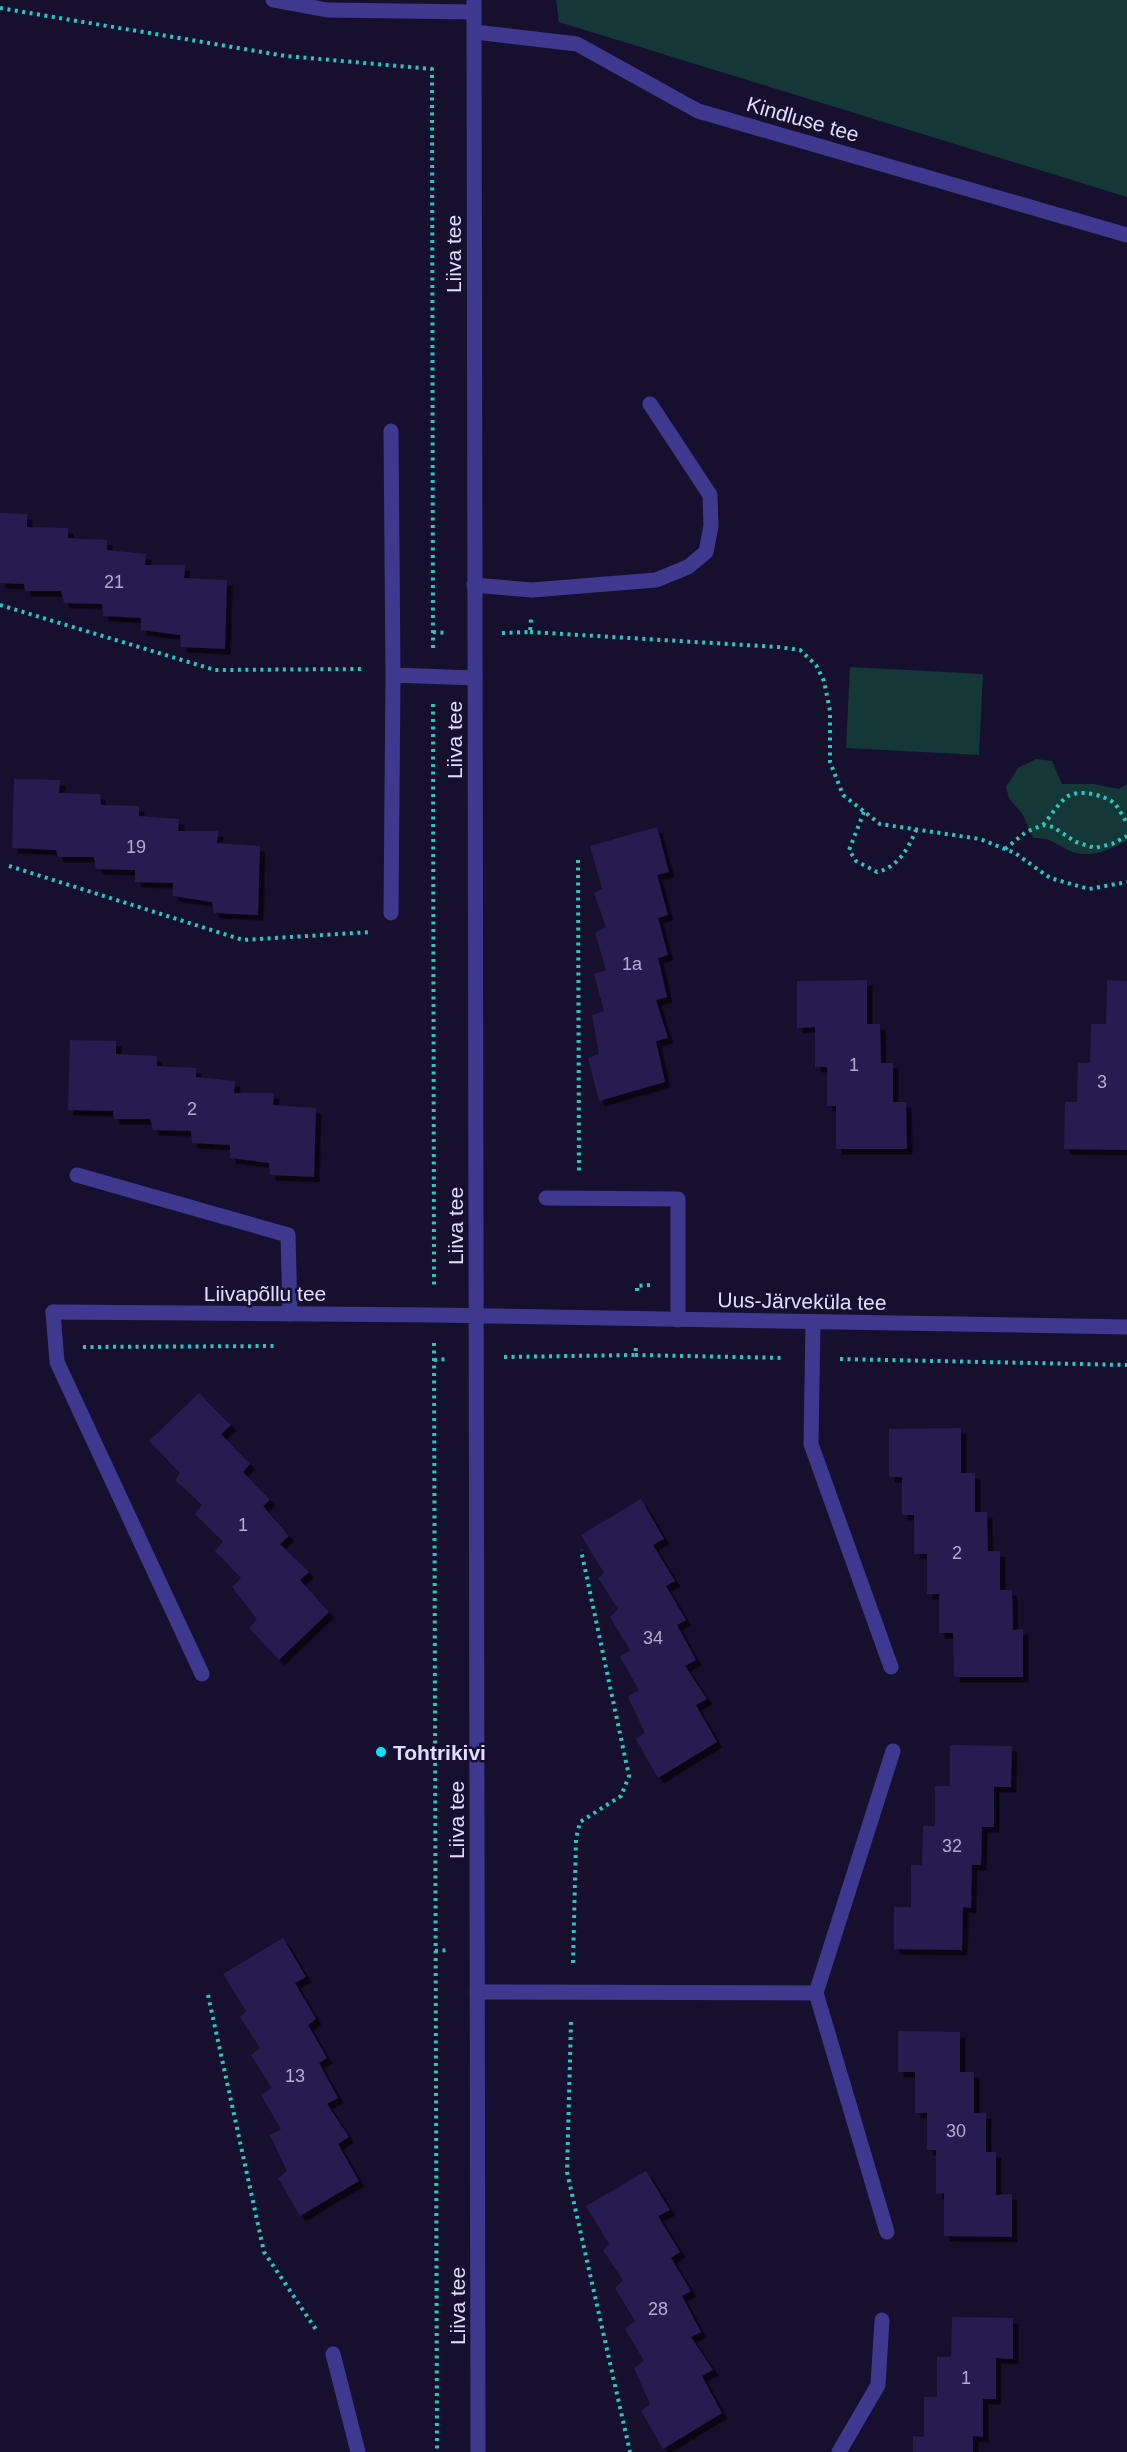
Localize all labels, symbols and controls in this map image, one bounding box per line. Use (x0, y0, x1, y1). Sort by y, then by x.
street label: Kindluse tee (744, 92, 862, 146)
street label: Liiva tee (442, 215, 465, 293)
house number: 21 (104, 572, 124, 592)
street label: Liiva tee (443, 701, 466, 779)
house number: 19 (126, 837, 146, 857)
house number: 1a (622, 954, 643, 974)
house number: 1 (849, 1055, 859, 1075)
house number: 3 (1097, 1072, 1107, 1092)
house number: 2 (187, 1099, 197, 1119)
street label: Liiva tee (444, 1187, 467, 1265)
street label: Liivapõllu tee (204, 1282, 326, 1305)
street label: Uus-Järveküla tee (717, 1288, 887, 1314)
house number: 1 (238, 1515, 248, 1535)
house number: 2 (952, 1543, 962, 1563)
house number: 34 (643, 1628, 663, 1648)
place label: Tohtrikivi (393, 1741, 486, 1764)
marker: Tohtrikivi (374, 1745, 388, 1759)
street label: Liiva tee (445, 1781, 468, 1859)
house number: 32 (942, 1836, 962, 1856)
house number: 13 (285, 2066, 305, 2086)
house number: 30 (946, 2121, 966, 2141)
street label: Liiva tee (446, 2267, 469, 2345)
house number: 28 (648, 2299, 668, 2319)
house number: 1 (961, 2368, 971, 2388)

